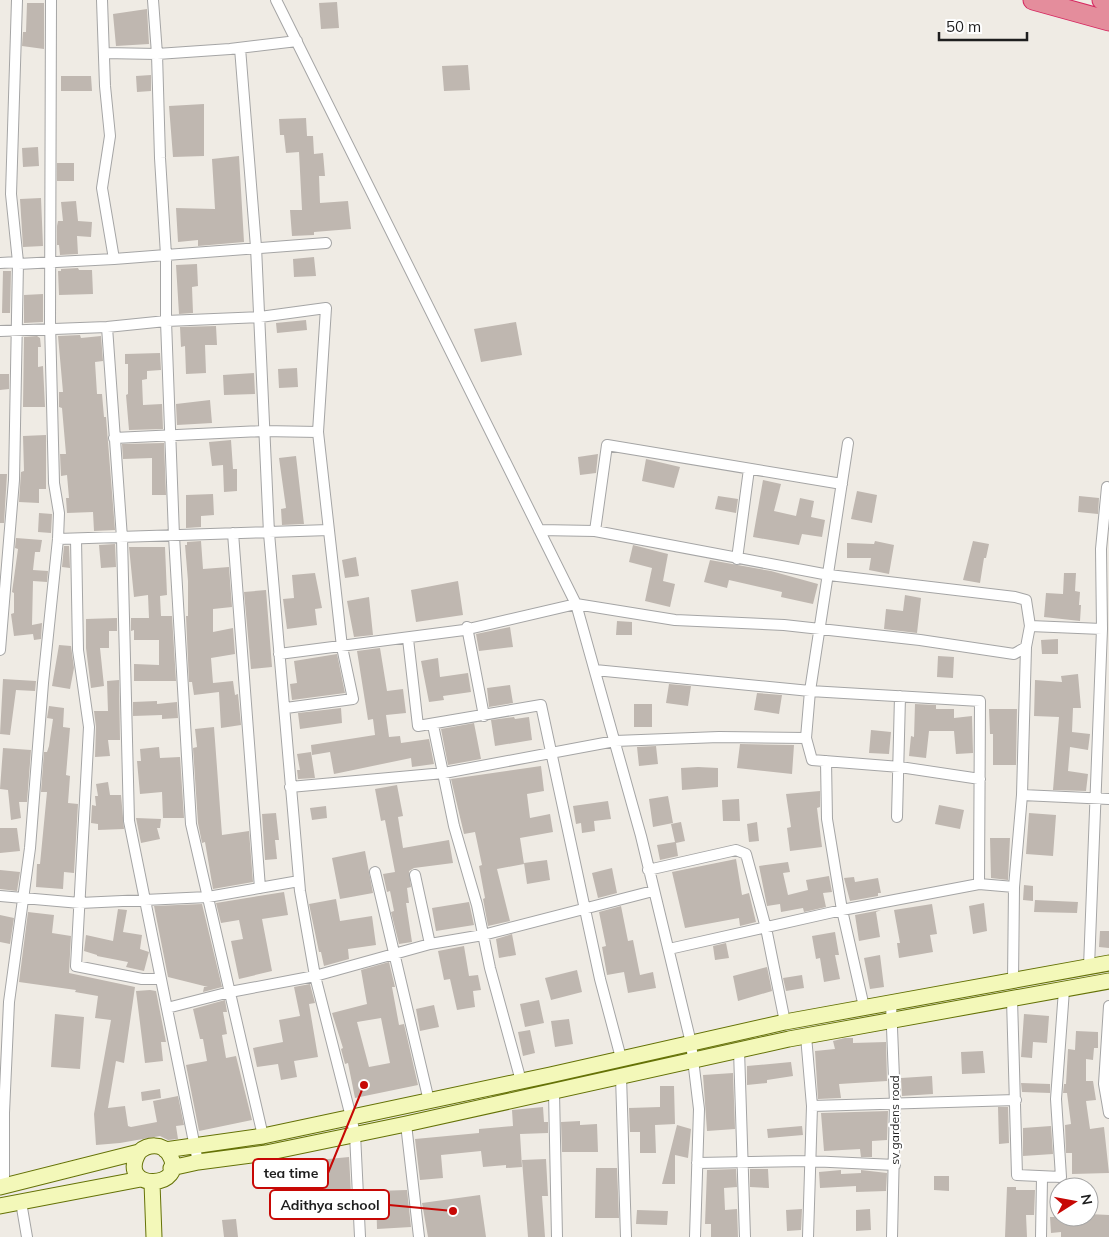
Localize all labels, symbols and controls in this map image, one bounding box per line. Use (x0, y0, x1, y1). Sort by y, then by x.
scale bar (939, 10, 1026, 42)
text: 50 m (946, 17, 981, 36)
street label: sv gardens road (887, 1075, 902, 1165)
callout: tea time (253, 1159, 328, 1188)
text: tea time (264, 1164, 319, 1182)
north arrow (1049, 1177, 1099, 1227)
callout: Adithya school (270, 1190, 389, 1219)
text: N (1077, 1193, 1097, 1206)
text: Adithya school (280, 1196, 380, 1214)

